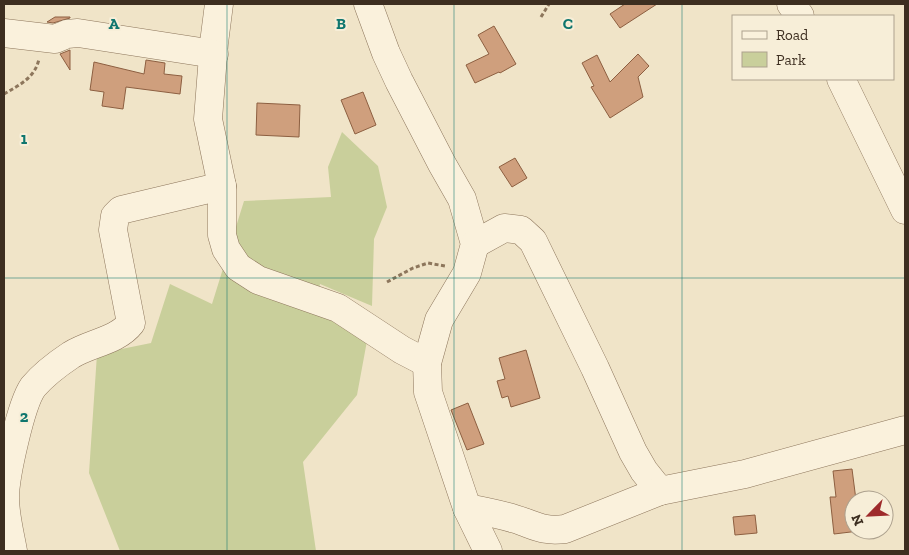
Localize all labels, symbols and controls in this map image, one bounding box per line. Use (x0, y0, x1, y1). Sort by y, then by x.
text: A (109, 14, 120, 33)
text: B (336, 14, 346, 33)
text: C (563, 14, 573, 33)
legend (732, 15, 894, 80)
text: Road (776, 26, 809, 44)
text: Park (776, 51, 806, 69)
text: 1 (21, 129, 28, 148)
text: 2 (20, 407, 29, 426)
north arrow (844, 490, 894, 540)
text: N (848, 511, 868, 528)

